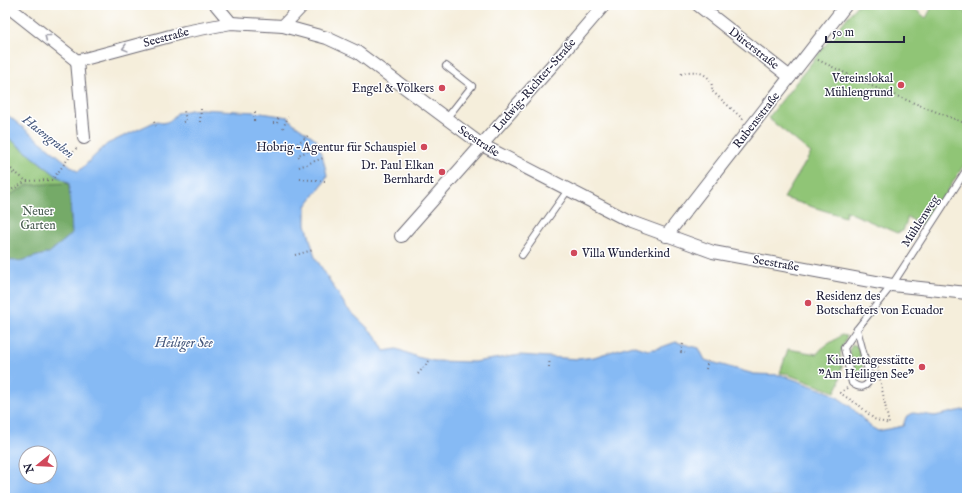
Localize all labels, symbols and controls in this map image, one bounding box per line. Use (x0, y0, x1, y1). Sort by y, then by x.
scale bar (826, 18, 904, 44)
street label: Seestraße (142, 24, 191, 51)
street label: Dürerstraße (726, 24, 782, 73)
text: 50 m (832, 25, 854, 40)
one-way arrow (44, 34, 51, 41)
street label: Ludwig-Richter-Straße (490, 35, 579, 135)
one-way arrow (121, 43, 128, 52)
place label: Vereinslokal Mühlengrund (824, 71, 894, 100)
marker: Vereinslokal Mühlengrund (896, 80, 906, 90)
place label: Engel & Völkers (352, 81, 434, 96)
marker: Engel & Völkers (437, 83, 447, 93)
street label: Rubensstraße (730, 89, 783, 152)
water label: Hasengraben (17, 111, 78, 164)
street label: Seestraße (455, 122, 503, 161)
place label: Hobrig – Agentur für Schauspiel (256, 140, 417, 156)
marker: Hobrig – Agentur für Schauspiel (419, 142, 429, 152)
place label: Dr. Paul Elkan Bernhardt (361, 158, 435, 187)
marker: Dr. Paul Elkan Bernhardt (437, 167, 447, 177)
street label: Mühlenweg (898, 192, 943, 250)
park label: Neuer Garten (20, 204, 56, 233)
place label: Villa Wunderkind (581, 246, 670, 261)
marker: Villa Wunderkind (569, 248, 579, 258)
street label: Seestraße (752, 252, 801, 275)
place label: Residenz des Botschafters von Ecuador (816, 289, 944, 318)
marker: Residenz des Botschafters von Ecuador (803, 298, 813, 308)
water label: Heiliger See (154, 335, 214, 353)
place label: Kindertagesstätte "Am Heiligen See" (818, 353, 914, 382)
marker: Kindertagesstätte "Am Heiligen See" (917, 362, 927, 372)
north arrow (18, 445, 58, 485)
text: N (21, 461, 38, 475)

